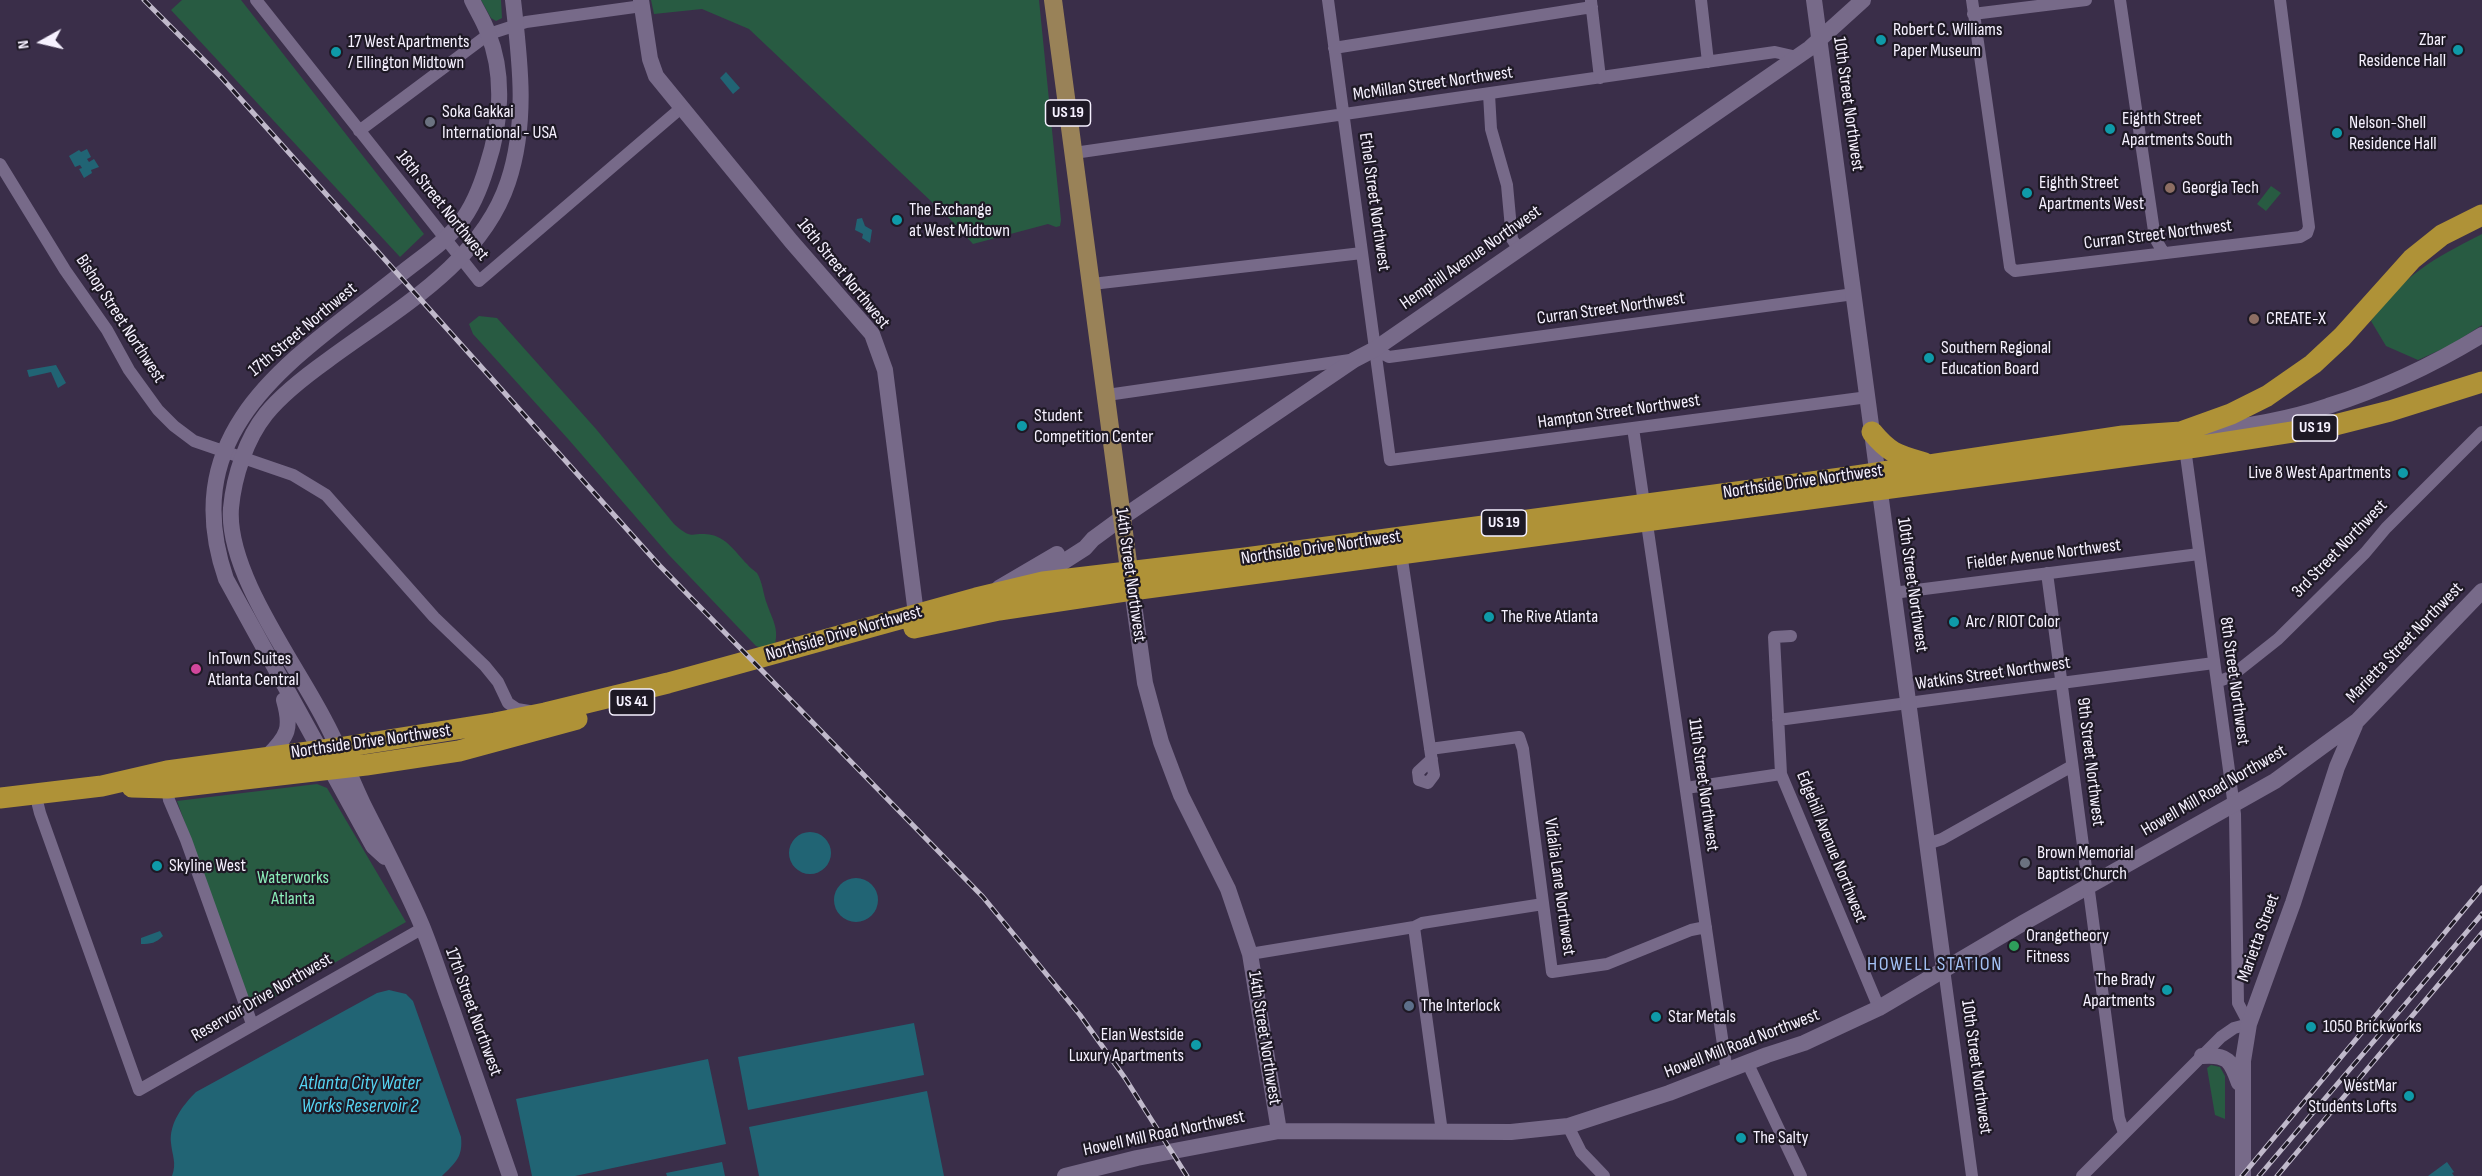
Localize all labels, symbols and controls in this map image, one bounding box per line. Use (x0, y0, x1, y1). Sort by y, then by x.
north arrow (12, 12, 72, 72)
place label: Robert C. Williams Paper Museum (1893, 19, 2002, 62)
place label: Zbar Residence Hall (2358, 29, 2446, 72)
place label: 17 West Apartments / Ellington Midtown (348, 31, 470, 74)
marker: Robert C. Williams Paper Museum (1874, 33, 1888, 47)
street label: 10th Street Northwest (1828, 35, 1868, 173)
text: N (14, 39, 34, 50)
marker: Zbar Residence Hall (2451, 43, 2465, 57)
marker: 17 West Apartments / Ellington Midtown (329, 45, 343, 59)
street label: McMillan Street Northwest (1352, 62, 1514, 106)
road number: US 19 (1046, 100, 1090, 126)
place label: Soka Gakkai International - USA (442, 101, 557, 144)
place label: Eighth Street Apartments South (2122, 108, 2232, 150)
place label: Nelson-Shell Residence Hall (2349, 112, 2437, 154)
marker: Soka Gakkai International - USA (423, 115, 437, 129)
marker: Eighth Street Apartments South (2103, 122, 2117, 136)
marker: Nelson-Shell Residence Hall (2330, 126, 2344, 140)
street label: Ethel Street Northwest (1354, 131, 1394, 273)
street label: 18th Street Northwest (391, 147, 493, 265)
place label: Eighth Street Apartments West (2039, 172, 2144, 214)
place label: Georgia Tech (2182, 177, 2259, 199)
marker: Georgia Tech (2163, 181, 2177, 195)
marker: Eighth Street Apartments West (2020, 186, 2034, 200)
place label: The Exchange at West Midtown (909, 199, 1010, 242)
street label: Hemphill Avenue Northwest (1396, 201, 1546, 315)
marker: The Exchange at West Midtown (890, 213, 904, 227)
street label: 16th Street Northwest (792, 215, 894, 333)
street label: Curran Street Northwest (2083, 215, 2233, 255)
street label: Bishop Street Northwest (70, 251, 170, 387)
street label: 17th Street Northwest (244, 278, 362, 382)
street label: Curran Street Northwest (1536, 288, 1686, 330)
place label: CREATE-X (2266, 308, 2326, 330)
marker: CREATE-X (2247, 312, 2261, 326)
place label: Southern Regional Education Board (1941, 337, 2051, 380)
marker: Southern Regional Education Board (1922, 351, 1936, 365)
street label: Hampton Street Northwest (1536, 390, 1702, 434)
place label: Student Competition Center (1034, 405, 1153, 448)
road number: US 19 (2292, 415, 2338, 441)
marker: Student Competition Center (1015, 419, 1029, 433)
street label: Northside Drive Northwest (1722, 460, 1884, 504)
place label: Live 8 West Apartments (2248, 462, 2391, 484)
marker: Live 8 West Apartments (2396, 466, 2410, 480)
street label: 3rd Street Northwest (2288, 495, 2392, 603)
street label: 14th Street Northwest (1110, 507, 1150, 643)
road number: US 19 (1482, 510, 1526, 536)
street label: 10th Street Northwest (1892, 516, 1932, 654)
street label: Northside Drive Northwest (1240, 526, 1402, 570)
street label: Fielder Avenue Northwest (1966, 535, 2122, 575)
street label: Marietta Street Northwest (2342, 578, 2468, 708)
street label: Northside Drive Northwest (763, 601, 925, 667)
place label: The Rive Atlanta (1501, 606, 1598, 628)
marker: The Rive Atlanta (1482, 610, 1496, 624)
place label: Arc / RIOT Color (1966, 611, 2060, 633)
marker: Arc / RIOT Color (1947, 615, 1961, 629)
street label: 8th Street Northwest (2214, 616, 2254, 746)
place label: InTown Suites Atlanta Central (208, 648, 299, 690)
street label: Watkins Street Northwest (1914, 652, 2072, 696)
marker: InTown Suites Atlanta Central (189, 662, 203, 676)
road number: US 41 (610, 689, 654, 715)
street label: 9th Street Northwest (2071, 696, 2109, 828)
street label: 11th Street Northwest (1683, 717, 1723, 853)
street label: Northside Drive Northwest (290, 720, 452, 764)
street label: Howell Mill Road Northwest (2137, 741, 2291, 841)
street label: Edgehill Avenue Northwest (1791, 768, 1871, 926)
street label: Vidalia Lane Northwest (1539, 817, 1579, 957)
place label: Brown Memorial Baptist Church (2037, 842, 2134, 884)
place label: Skyline West (169, 855, 246, 877)
marker: Brown Memorial Baptist Church (2018, 856, 2032, 870)
marker: Skyline West (150, 859, 164, 873)
park label: Waterworks Atlanta (257, 867, 329, 910)
street label: Marietta Street (2233, 891, 2285, 985)
place label: Orangetheory Fitness (2026, 925, 2109, 968)
marker: Orangetheory Fitness (2007, 939, 2021, 953)
street label: 17th Street Northwest (440, 945, 506, 1079)
street label: Reservoir Drive Northwest (188, 949, 336, 1047)
district label: HOWELL STATION (1867, 953, 2003, 977)
place label: The Brady Apartments (2083, 969, 2155, 1012)
street label: 14th Street Northwest (1243, 970, 1285, 1106)
marker: The Brady Apartments (2160, 983, 2174, 997)
place label: The Interlock (1421, 995, 1500, 1017)
street label: 10th Street Northwest (1956, 998, 1996, 1136)
marker: The Interlock (1402, 999, 1416, 1013)
street label: Howell Mill Road Northwest (1661, 1004, 1823, 1084)
place label: Star Metals (1668, 1006, 1736, 1028)
marker: Star Metals (1649, 1010, 1663, 1024)
place label: 1050 Brickworks (2323, 1016, 2422, 1038)
marker: 1050 Brickworks (2304, 1020, 2318, 1034)
place label: Elan Westside Luxury Apartments (1069, 1024, 1184, 1066)
marker: Elan Westside Luxury Apartments (1189, 1038, 1203, 1052)
water label: Atlanta City Water Works Reservoir 2 (299, 1072, 421, 1119)
place label: WestMar Students Lofts (2308, 1075, 2397, 1118)
marker: WestMar Students Lofts (2402, 1089, 2416, 1103)
street label: Howell Mill Road Northwest (1081, 1106, 1247, 1162)
place label: The Salty (1753, 1127, 1808, 1149)
marker: The Salty (1734, 1131, 1748, 1145)

